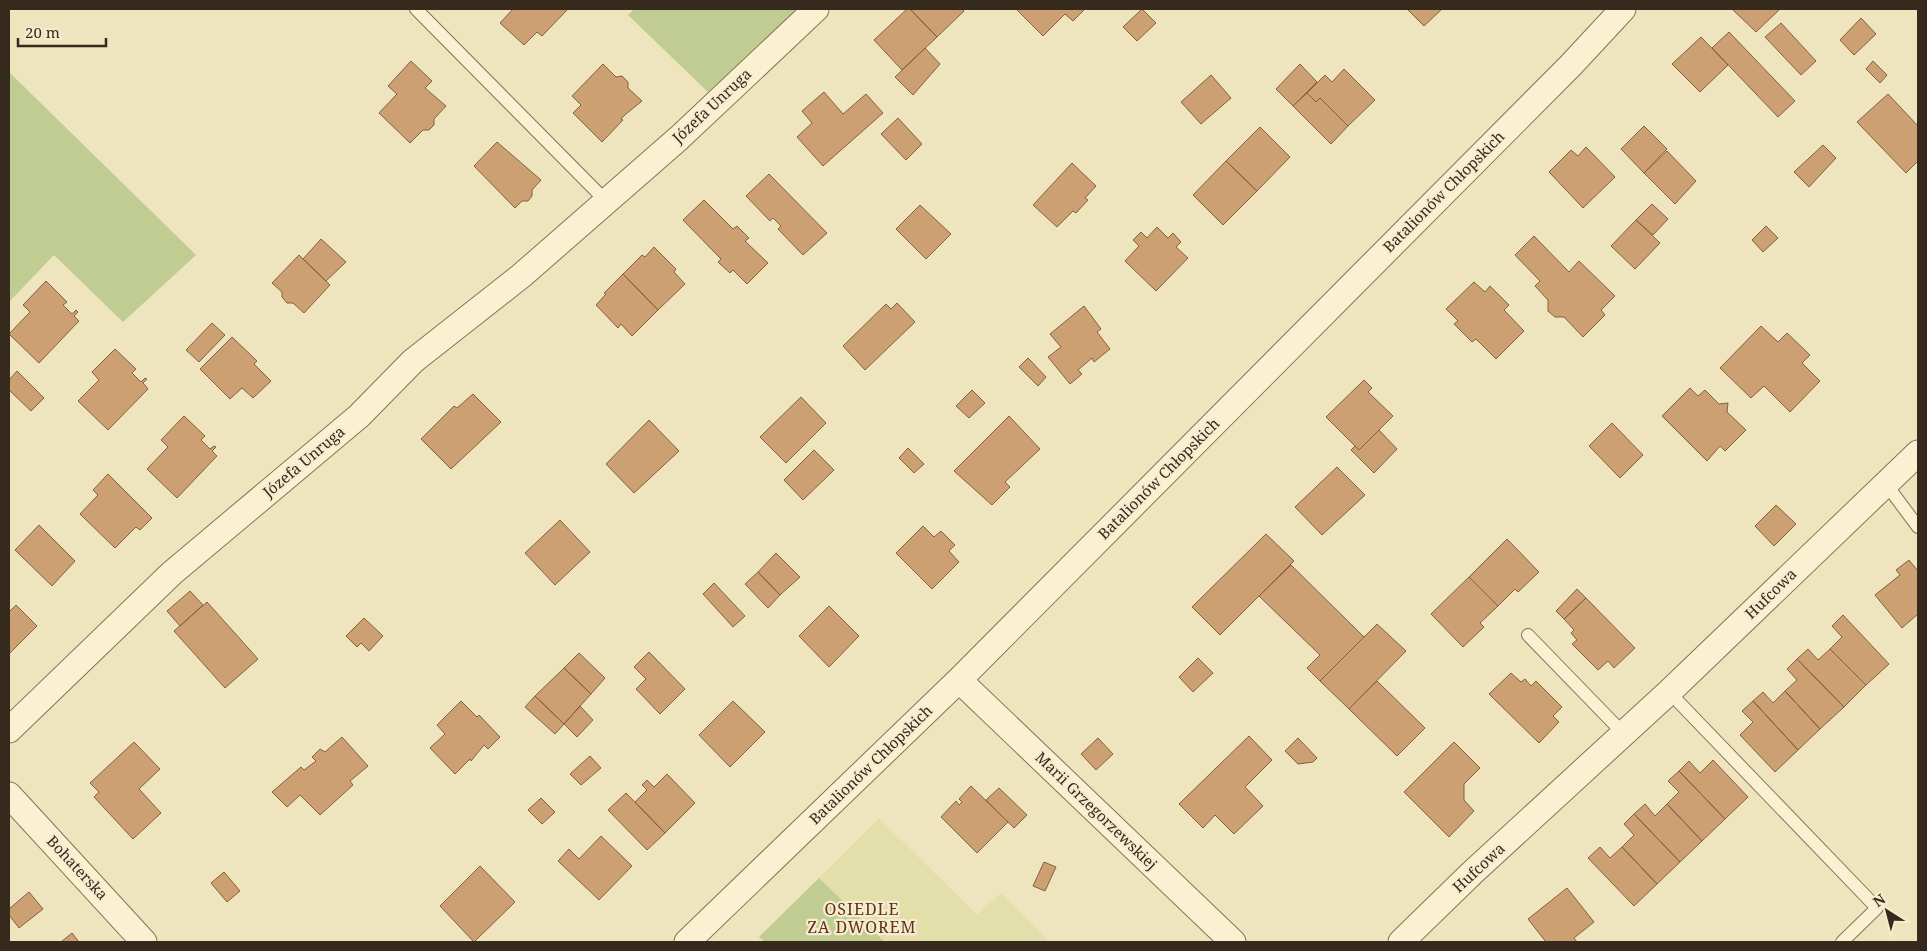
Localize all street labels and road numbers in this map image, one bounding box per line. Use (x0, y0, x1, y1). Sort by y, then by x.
street label: Józefa Unruga (667, 63, 755, 148)
street label: Batalionów Chłopskich (1378, 126, 1509, 256)
street label: Batalionów Chłopskich (1093, 413, 1224, 543)
street label: Józefa Unruga (257, 421, 349, 502)
street label: Hufcowa (1740, 564, 1800, 623)
street label: Batalionów Chłopskich (804, 700, 937, 828)
street label: Marii Grzegorzewskiej (1032, 747, 1162, 874)
street label: Bohaterska (43, 831, 113, 904)
street label: Hufcowa (1448, 838, 1509, 897)

